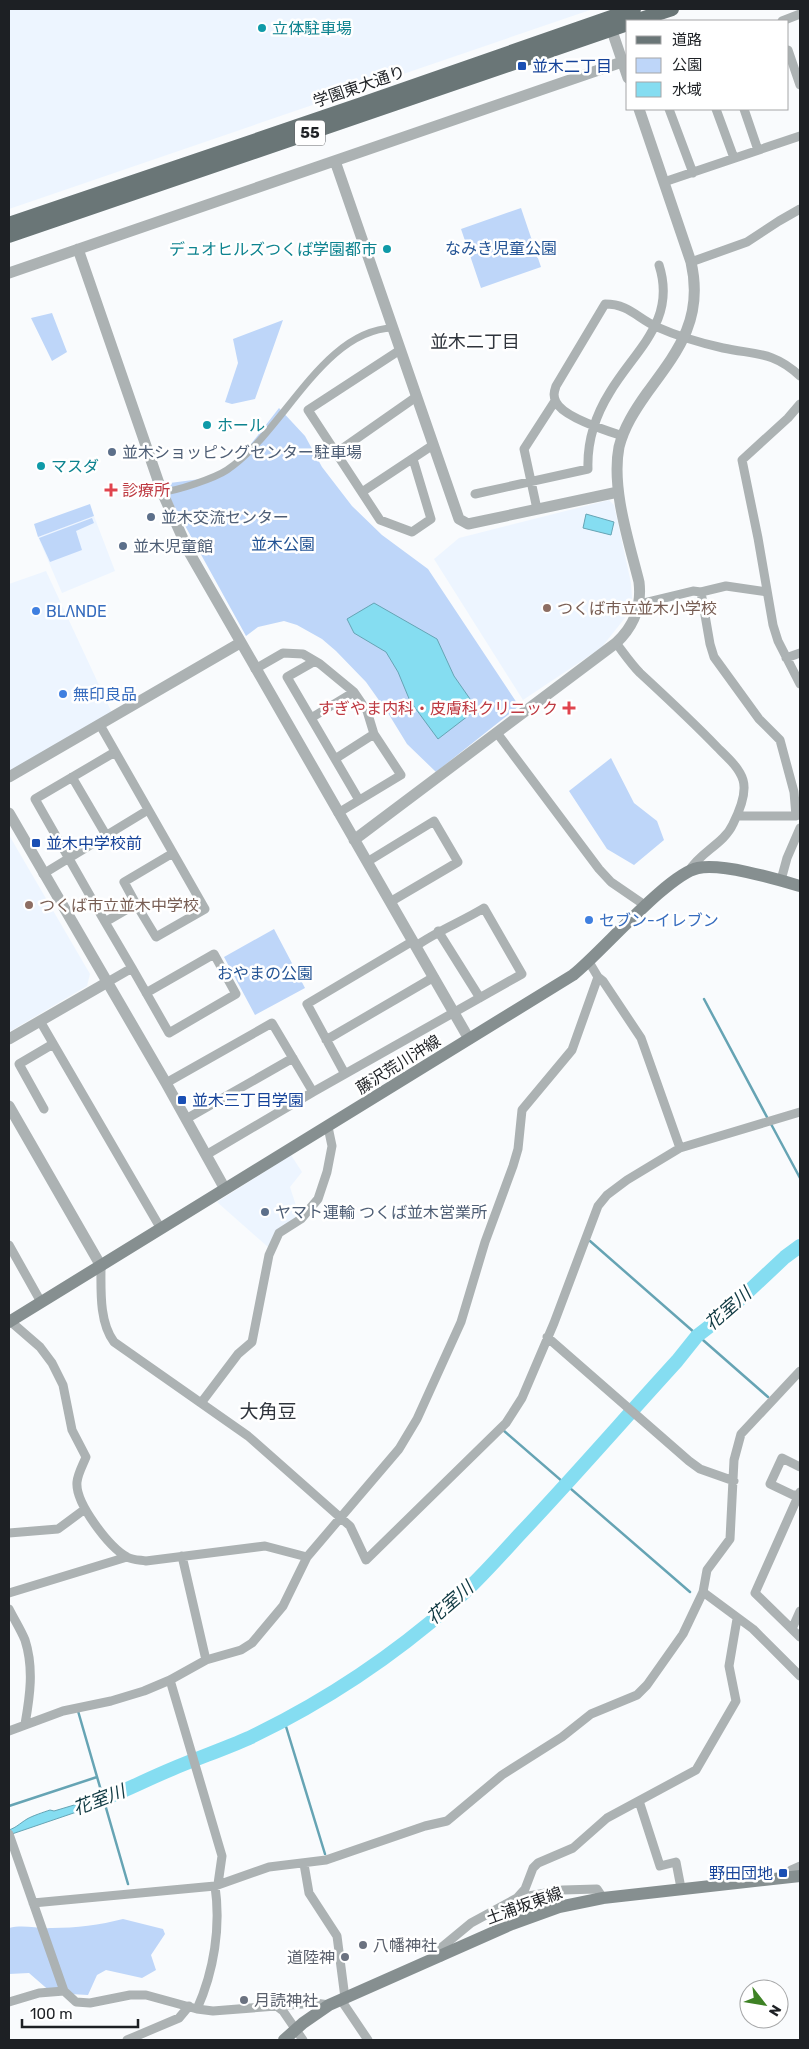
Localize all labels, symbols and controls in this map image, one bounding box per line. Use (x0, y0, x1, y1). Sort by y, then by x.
place label: 立体駐車場 (272, 19, 352, 38)
legend (626, 20, 789, 110)
marker: 立体駐車場 (256, 22, 268, 34)
text: 道路 (672, 31, 702, 49)
text: 公園 (672, 56, 702, 74)
place label: 並木二丁目 (532, 57, 612, 76)
marker: 並木二丁目 (516, 60, 528, 72)
street label: 学園東大通り (311, 62, 408, 111)
text: 水域 (672, 81, 702, 99)
road number: 55 (295, 120, 325, 146)
park label: なみき児童公園 (445, 239, 557, 258)
place label: デュオヒルズつくば学園都市 (169, 240, 377, 259)
marker: デュオヒルズつくば学園都市 (381, 243, 393, 255)
district label: 並木二丁目 (430, 331, 520, 353)
place label: ホール (217, 416, 265, 435)
marker: ホール (201, 419, 213, 431)
place label: 並木ショッピングセンター駐車場 (122, 443, 362, 462)
marker: 並木ショッピングセンター駐車場 (106, 446, 118, 458)
place label: マスダ (51, 457, 99, 476)
marker: マスダ (35, 460, 47, 472)
place label: 診療所 (122, 481, 170, 500)
marker: 診療所 (104, 483, 118, 497)
place label: 並木交流センター (161, 508, 289, 527)
marker: 並木交流センター (145, 511, 157, 523)
park label: 並木公園 (251, 535, 315, 554)
place label: 並木児童館 (133, 537, 213, 556)
marker: 並木児童館 (117, 540, 129, 552)
place label: つくば市立並木小学校 (557, 599, 717, 618)
place label: BLΛNDE (46, 602, 107, 621)
marker: つくば市立並木小学校 (541, 602, 553, 614)
marker: BLΛNDE (30, 605, 42, 617)
place label: 無印良品 (73, 685, 137, 704)
marker: 無印良品 (57, 688, 69, 700)
place label: すぎやま内科・皮膚科クリニック (318, 699, 558, 718)
marker: すぎやま内科・皮膚科クリニック (562, 701, 576, 715)
place label: 並木中学校前 (46, 834, 142, 853)
marker: 並木中学校前 (30, 837, 42, 849)
place label: つくば市立並木中学校 (39, 896, 199, 915)
marker: つくば市立並木中学校 (23, 899, 35, 911)
place label: セブン-イレブン (599, 911, 719, 930)
marker: セブン-イレブン (583, 914, 595, 926)
park label: おやまの公園 (217, 964, 313, 983)
street label: 藤沢荒川沖線 (353, 1031, 444, 1098)
place label: 並木三丁目学園 (192, 1091, 304, 1110)
marker: 並木三丁目学園 (176, 1094, 188, 1106)
place label: ヤマト運輸 つくば並木営業所 (275, 1203, 487, 1222)
marker: ヤマト運輸 つくば並木営業所 (259, 1206, 271, 1218)
water label: 花室川 (700, 1282, 757, 1335)
district label: 大角豆 (239, 1400, 297, 1423)
water label: 花室川 (422, 1576, 479, 1629)
water label: 花室川 (70, 1779, 130, 1820)
place label: 野田団地 (709, 1864, 773, 1883)
marker: 野田団地 (777, 1867, 789, 1879)
street label: 土浦坂東線 (483, 1883, 565, 1928)
place label: 八幡神社 (373, 1936, 437, 1955)
marker: 八幡神社 (357, 1939, 369, 1951)
place label: 道陸神 (287, 1948, 335, 1967)
marker: 道陸神 (339, 1951, 351, 1963)
north arrow (739, 1979, 789, 2029)
place label: 月読神社 (254, 1991, 318, 2010)
marker: 月読神社 (238, 1994, 250, 2006)
scale bar (22, 1996, 139, 2028)
text: N (765, 2002, 785, 2019)
text: 100 m (30, 2005, 72, 2023)

